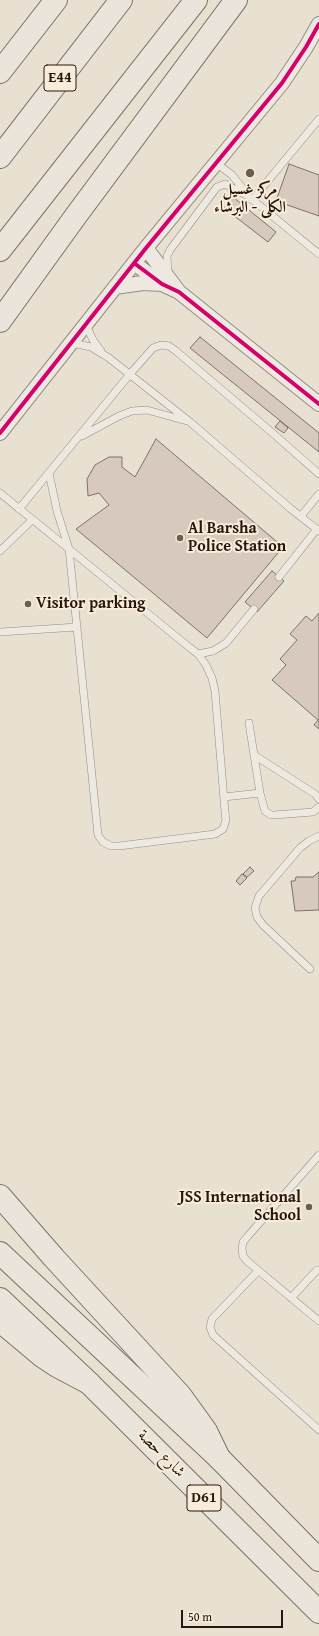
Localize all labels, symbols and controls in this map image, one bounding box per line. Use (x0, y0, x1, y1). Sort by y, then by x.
road number: E44 (44, 65, 76, 91)
marker: مركز غسيل الكلى - البرشاء (244, 167, 256, 179)
place label: مركز غسيل الكلى - البرشاء (214, 180, 286, 218)
place label: Al Barsha Police Station (188, 519, 286, 557)
marker: Al Barsha Police Station (175, 533, 185, 543)
place label: Visitor parking (36, 594, 146, 614)
marker: Visitor parking (23, 599, 33, 609)
place label: JSS International School (179, 1188, 301, 1226)
marker: JSS International School (304, 1202, 314, 1212)
street label: شارع حصة (133, 1426, 189, 1482)
road number: D61 (187, 1485, 221, 1511)
scale bar (183, 1602, 285, 1628)
text: 50 m (188, 1608, 212, 1625)

